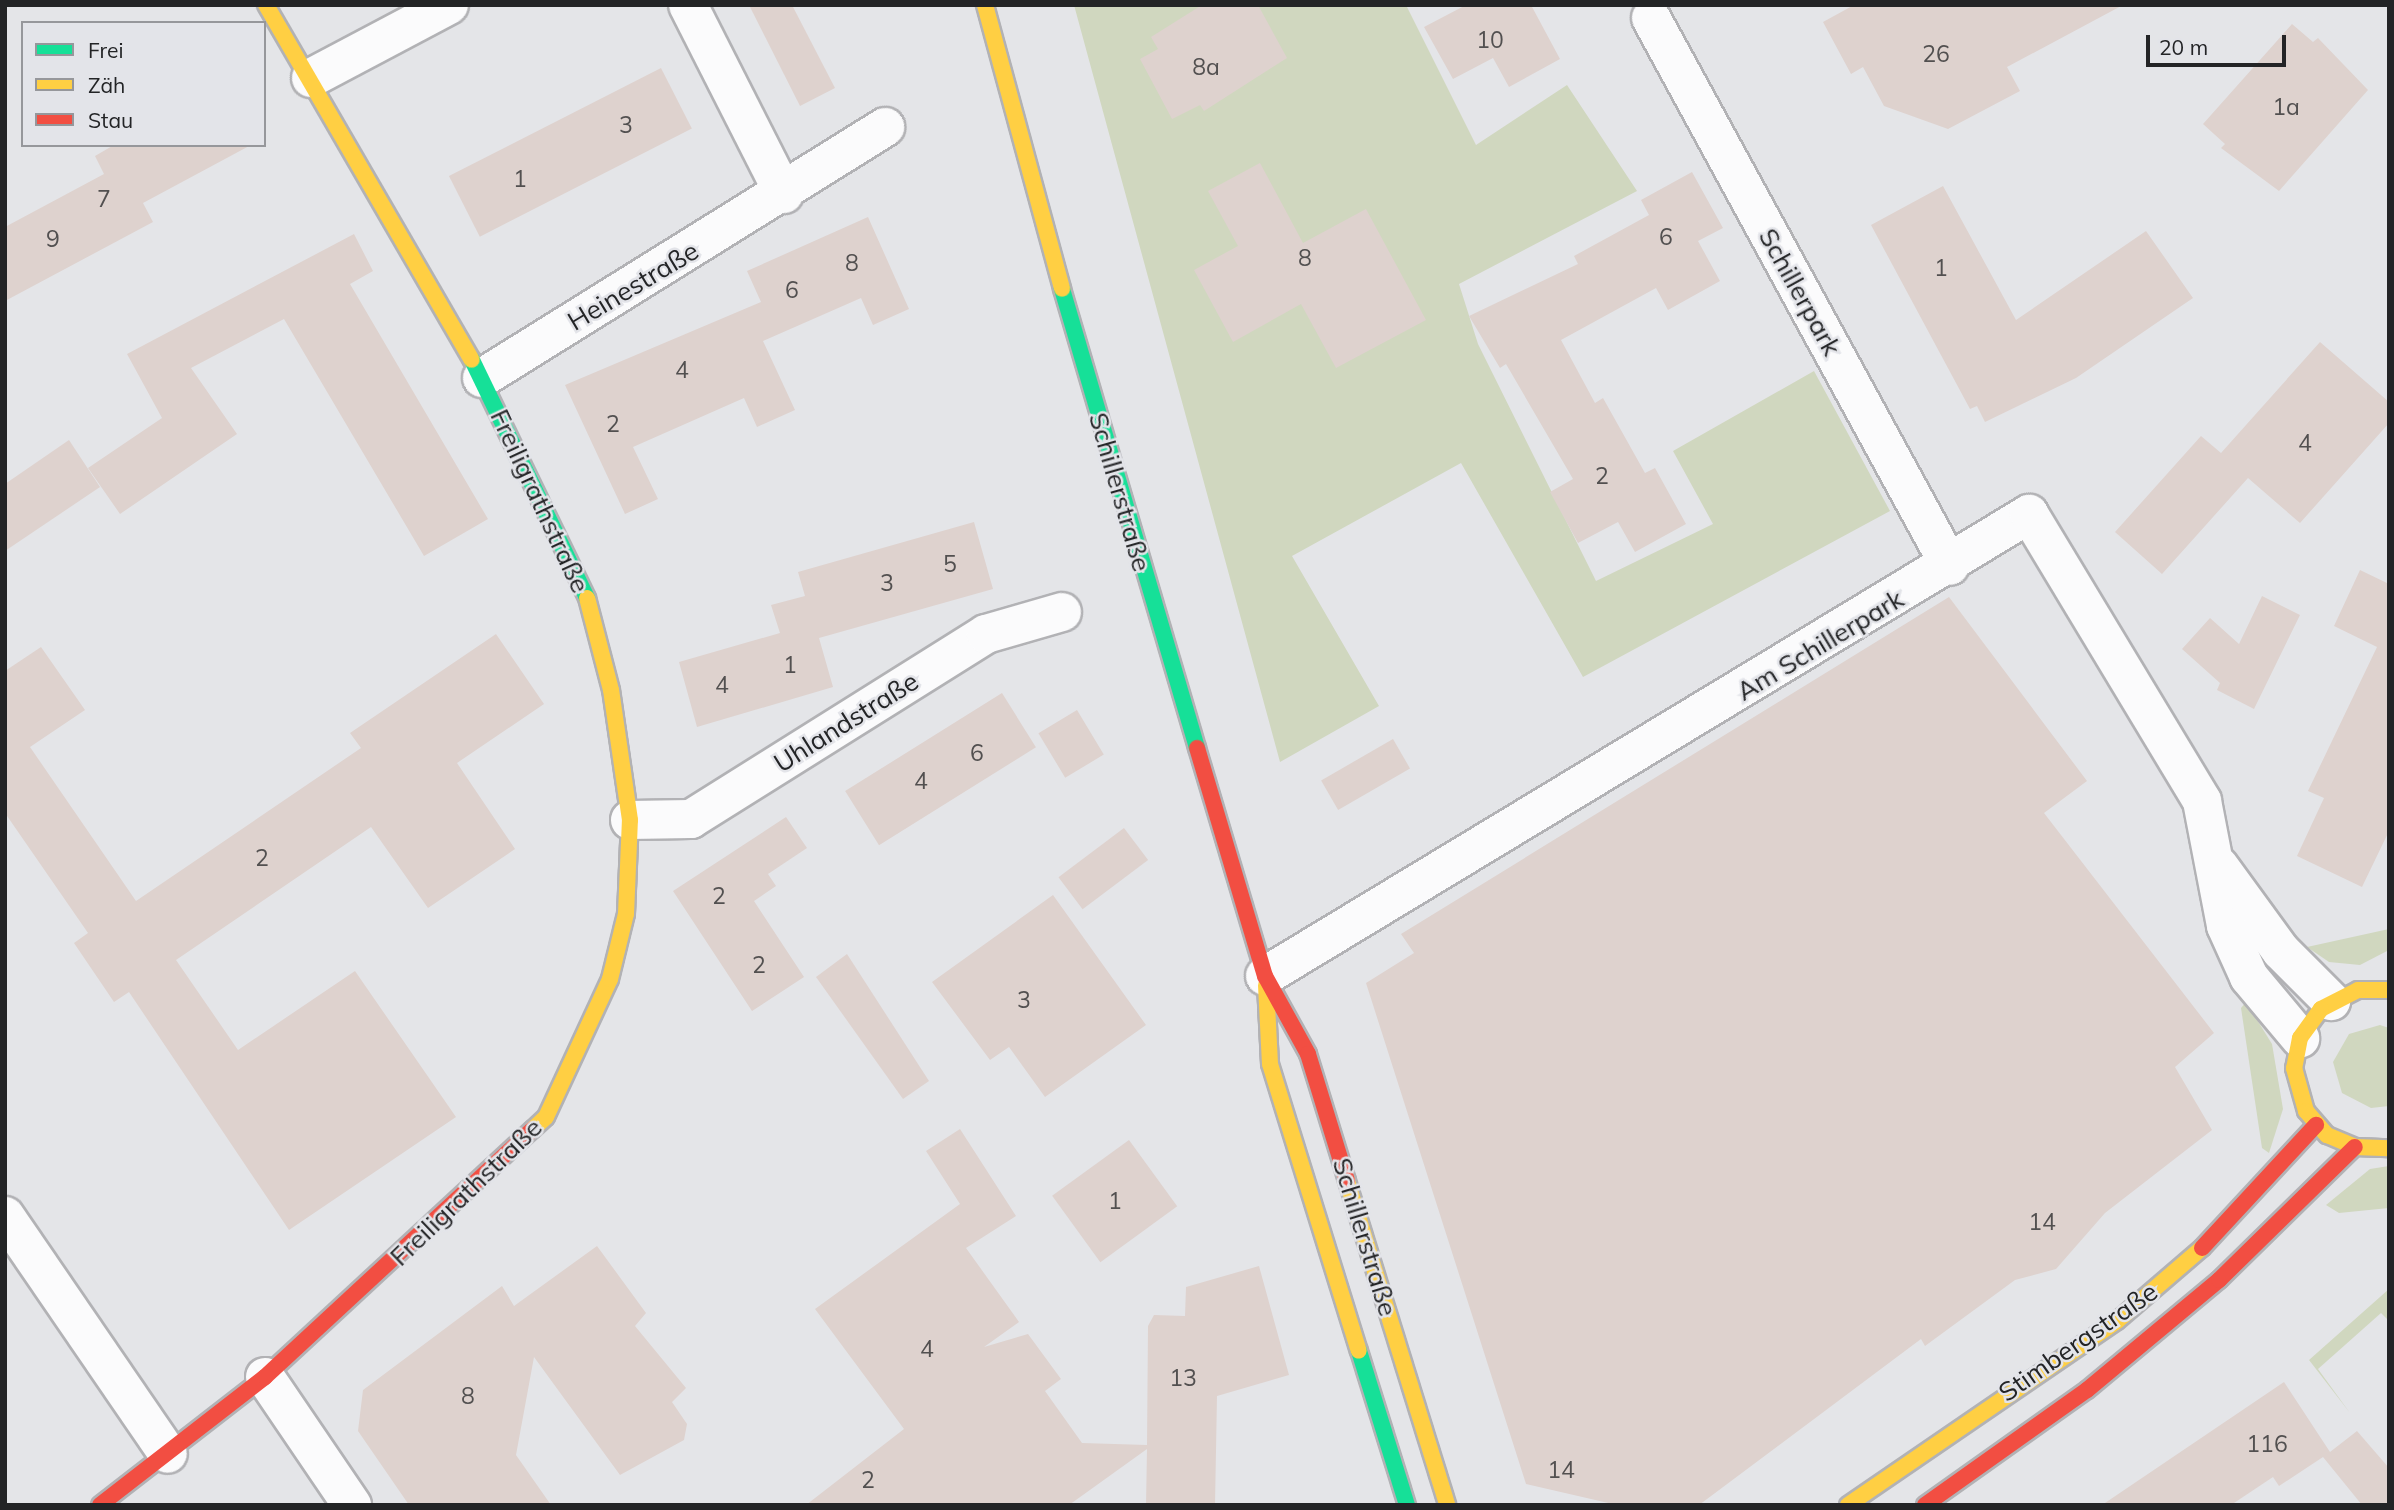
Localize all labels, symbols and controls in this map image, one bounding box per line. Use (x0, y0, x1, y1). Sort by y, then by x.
legend (21, 21, 266, 147)
scale bar (2149, 21, 2289, 65)
house number: 10 (1476, 26, 1504, 54)
text: 20 m (2159, 34, 2208, 60)
text: Frei (88, 37, 124, 63)
house number: 26 (1922, 40, 1950, 68)
house number: 8a (1192, 53, 1220, 81)
text: Zäh (88, 72, 125, 98)
house number: 1a (2272, 93, 2300, 121)
text: Stau (88, 107, 133, 133)
house number: 3 (619, 111, 633, 139)
house number: 1 (513, 165, 527, 193)
house number: 7 (97, 185, 111, 213)
house number: 6 (1659, 223, 1673, 251)
street label: Schillerpark (1752, 223, 1848, 361)
house number: 9 (46, 225, 60, 253)
street label: Heinestraße (562, 235, 704, 337)
house number: 8 (1298, 244, 1312, 272)
house number: 8 (845, 249, 859, 277)
house number: 1 (1934, 254, 1948, 282)
house number: 6 (785, 276, 799, 304)
house number: 4 (675, 356, 689, 384)
street label: Freiligrathstraße (484, 404, 596, 598)
street label: Schillerstraße (1082, 409, 1158, 575)
house number: 2 (606, 410, 620, 438)
house number: 4 (2298, 429, 2312, 457)
house number: 2 (1595, 462, 1609, 490)
house number: 5 (943, 550, 957, 578)
house number: 3 (880, 569, 894, 597)
street label: Am Schillerpark (1731, 583, 1909, 707)
house number: 1 (783, 651, 797, 679)
street label: Uhlandstraße (768, 665, 924, 779)
house number: 4 (715, 671, 729, 699)
house number: 6 (970, 739, 984, 767)
house number: 4 (914, 767, 928, 795)
house number: 2 (255, 844, 269, 872)
house number: 2 (712, 882, 726, 910)
house number: 2 (752, 951, 766, 979)
house number: 3 (1017, 986, 1031, 1014)
street label: Freiligrathstraße (384, 1112, 548, 1272)
street label: Schillerstraße (1326, 1154, 1404, 1320)
house number: 1 (1108, 1187, 1122, 1215)
house number: 14 (2028, 1208, 2056, 1236)
street label: Stimbergstraße (1993, 1276, 2163, 1408)
house number: 4 (920, 1335, 934, 1363)
house number: 13 (1169, 1364, 1197, 1392)
house number: 8 (461, 1382, 475, 1410)
house number: 116 (2246, 1430, 2288, 1458)
house number: 14 (1547, 1456, 1575, 1484)
house number: 2 (861, 1466, 875, 1494)

